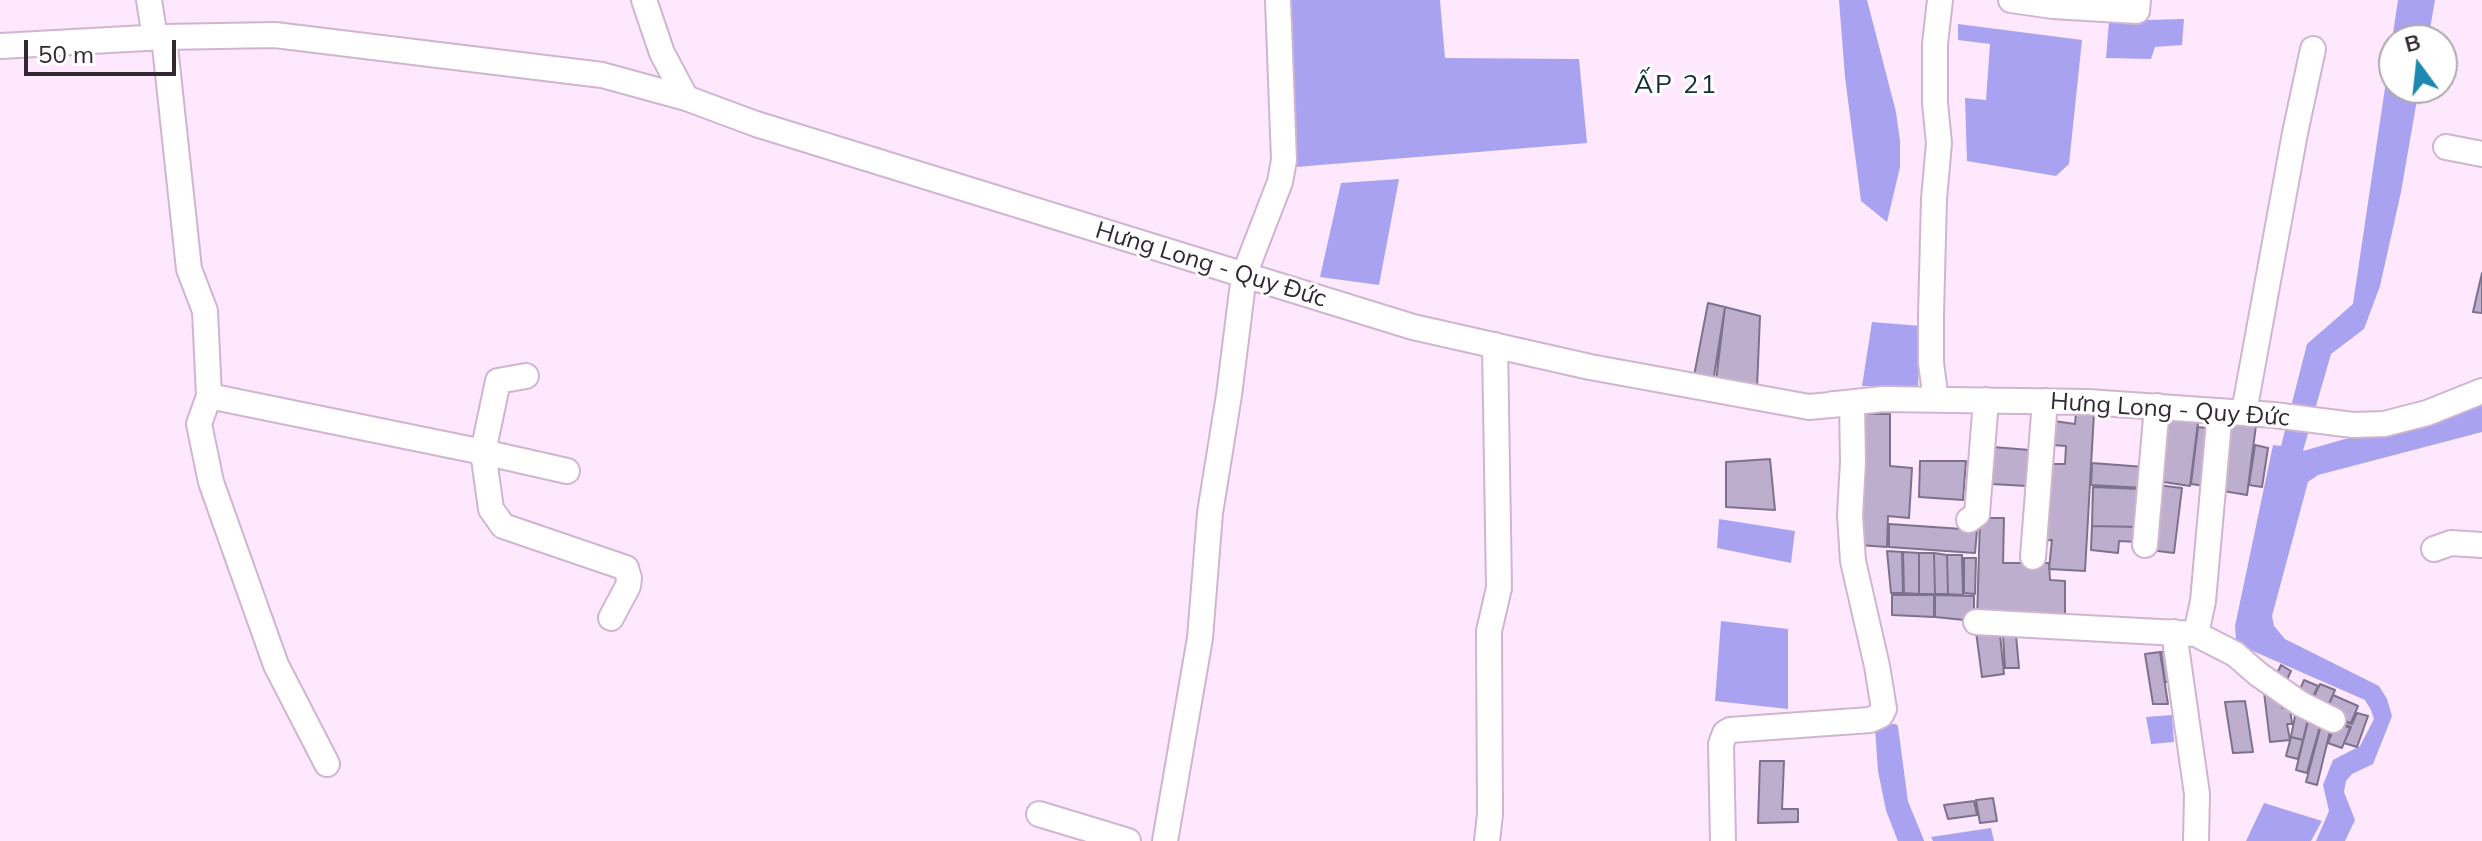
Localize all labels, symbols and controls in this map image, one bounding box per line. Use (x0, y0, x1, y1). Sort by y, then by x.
scale bar (28, 24, 180, 74)
north arrow (2378, 24, 2458, 104)
text: B (2401, 27, 2423, 58)
text: 50 m (38, 39, 94, 69)
district label: ẤP 21 (1634, 69, 1718, 101)
street label: Hưng Long - Quy Đức (1092, 216, 1330, 314)
street label: Hưng Long - Quy Đức (2049, 387, 2291, 433)

